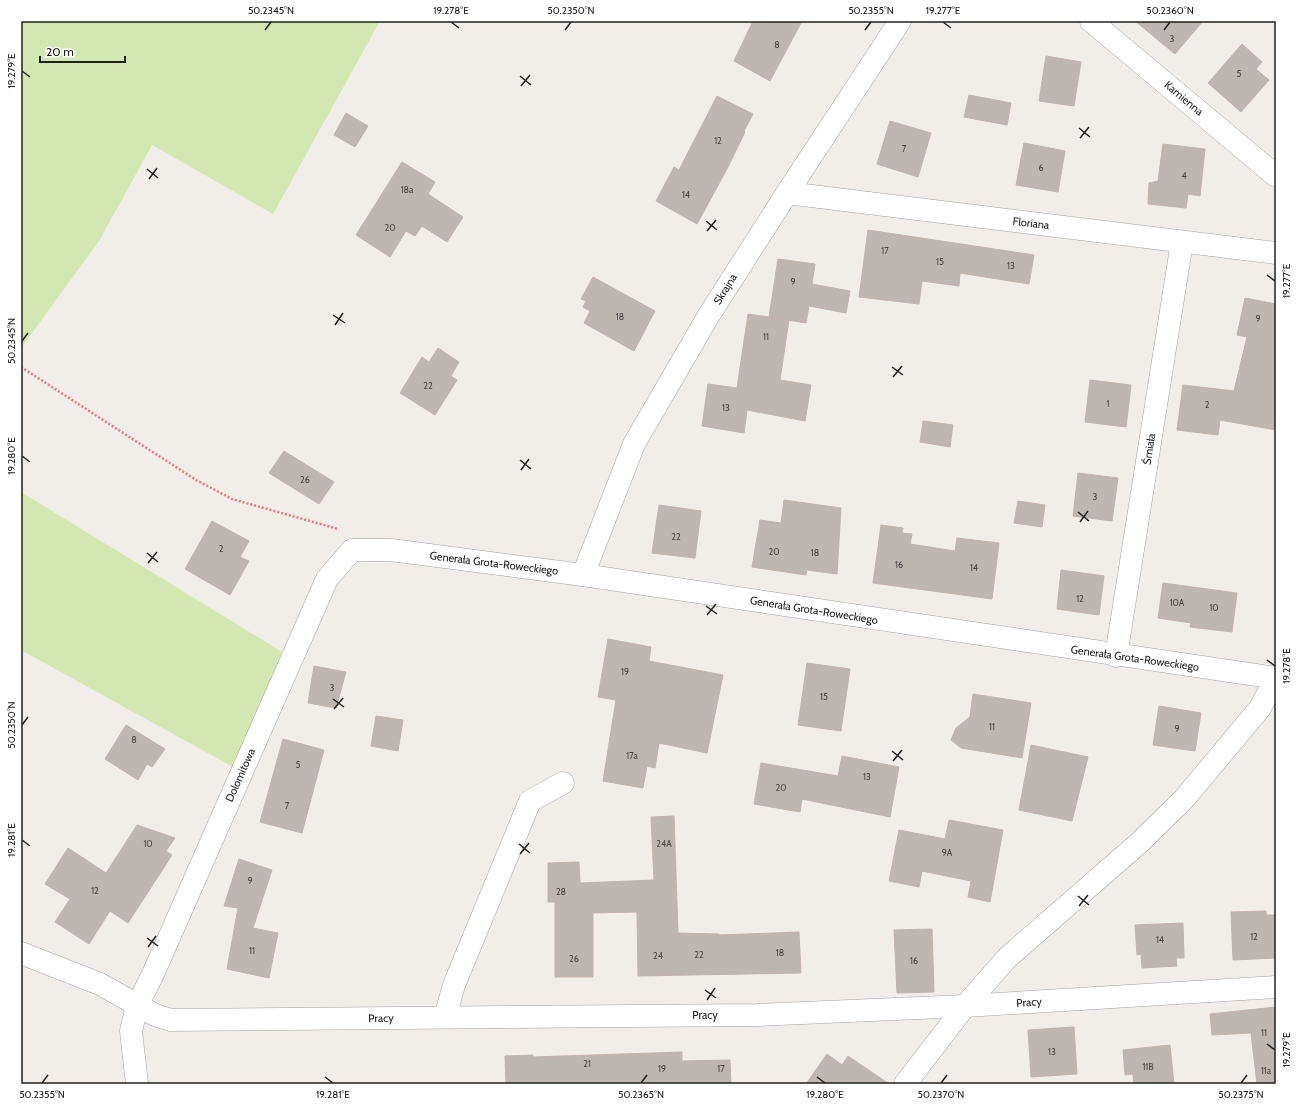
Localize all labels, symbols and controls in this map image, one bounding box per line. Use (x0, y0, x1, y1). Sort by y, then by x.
text: 50.2345°N (248, 4, 294, 17)
text: 19.278°E (433, 4, 469, 17)
text: 50.2350°N (547, 4, 595, 17)
text: 50.2355°N (848, 4, 894, 17)
text: 19.277°E (926, 4, 961, 17)
text: 50.2360°N (1146, 4, 1194, 17)
house number: 3 (1170, 33, 1175, 44)
scale bar (40, 38, 125, 64)
house number: 8 (774, 39, 780, 50)
text: 20 m (46, 44, 74, 59)
text: 19.279°E (5, 53, 18, 89)
house number: 5 (1237, 68, 1242, 79)
street label: Kamienna (1162, 78, 1207, 119)
house number: 12 (714, 135, 722, 146)
house number: 7 (902, 143, 907, 154)
house number: 6 (1038, 162, 1044, 173)
house number: 4 (1181, 170, 1187, 181)
house number: 18a (401, 184, 414, 195)
house number: 14 (682, 189, 690, 200)
street label: Floriana (1012, 214, 1051, 232)
house number: 20 (385, 222, 396, 233)
house number: 17 (881, 245, 889, 256)
house number: 15 (936, 256, 944, 267)
house number: 13 (1007, 260, 1015, 271)
text: 19.277°E (1280, 263, 1293, 298)
street label: Skrajna (710, 270, 740, 307)
house number: 9 (790, 276, 796, 287)
house number: 18 (616, 311, 624, 322)
house number: 9 (1255, 313, 1261, 324)
text: 50.2345°N (5, 318, 18, 364)
house number: 11 (763, 331, 769, 342)
house number: 22 (423, 380, 433, 391)
house number: 1 (1107, 398, 1110, 409)
house number: 2 (1205, 399, 1210, 410)
house number: 13 (722, 402, 730, 413)
street label: Śmiała (1140, 432, 1158, 466)
text: 19.280°E (5, 437, 18, 475)
house number: 26 (300, 474, 310, 485)
house number: 3 (1093, 491, 1098, 502)
house number: 22 (671, 531, 681, 542)
house number: 2 (219, 543, 224, 554)
house number: 20 (769, 546, 780, 557)
house number: 18 (811, 547, 819, 558)
street label: Generała Grota-Roweckiego (429, 548, 559, 578)
house number: 16 (895, 559, 903, 570)
house number: 14 (970, 562, 978, 573)
street label: Generała Grota-Roweckiego (749, 593, 879, 627)
house number: 12 (1076, 593, 1084, 604)
house number: 10A (1170, 597, 1185, 608)
house number: 10 (1209, 602, 1219, 613)
street label: Generała Grota-Roweckiego (1070, 642, 1200, 674)
text: 19.278°E (1280, 648, 1293, 684)
house number: 19 (621, 666, 629, 677)
house number: 3 (330, 682, 335, 693)
house number: 15 (820, 691, 828, 702)
text: 50.2350°N (5, 701, 18, 749)
house number: 11 (989, 721, 995, 732)
house number: 9 (1174, 723, 1180, 734)
house number: 8 (131, 734, 137, 745)
street label: Dolomitowa (222, 745, 258, 804)
house number: 17a (626, 750, 638, 761)
house number: 5 (296, 759, 301, 770)
house number: 13 (863, 771, 871, 782)
house number: 20 (776, 782, 787, 793)
house number: 7 (285, 800, 290, 811)
text: 19.281°E (5, 823, 18, 857)
house number: 10 (143, 838, 153, 849)
house number: 24A (656, 838, 672, 849)
house number: 9A (942, 847, 953, 858)
house number: 9 (247, 875, 253, 886)
house number: 12 (91, 885, 99, 896)
house number: 28 (556, 886, 566, 897)
house number: 12 (1250, 931, 1258, 942)
house number: 14 (1156, 934, 1164, 945)
house number: 11 (249, 945, 255, 956)
house number: 18 (776, 947, 784, 958)
house number: 22 (694, 949, 704, 960)
house number: 24 (653, 950, 663, 961)
house number: 26 (569, 953, 579, 964)
house number: 16 (910, 955, 918, 966)
street label: Pracy (1016, 994, 1043, 1010)
street label: Pracy (692, 1008, 718, 1022)
street label: Pracy (368, 1011, 394, 1025)
house number: 11 (1261, 1027, 1267, 1038)
text: 19.279°E (1280, 1032, 1293, 1068)
house number: 13 (1048, 1046, 1056, 1057)
house number: 21 (583, 1058, 591, 1069)
house number: 11B (1142, 1061, 1154, 1072)
house number: 19 (658, 1063, 666, 1074)
house number: 17 (717, 1063, 725, 1074)
house number: 11a (1261, 1065, 1272, 1076)
text: 50.2355°N (19, 1088, 65, 1101)
text: 19.281°E (316, 1088, 350, 1101)
text: 50.2365°N (618, 1088, 664, 1101)
text: 19.280°E (806, 1088, 844, 1101)
text: 50.2370°N (918, 1088, 964, 1101)
text: 50.2375°N (1218, 1088, 1264, 1101)

